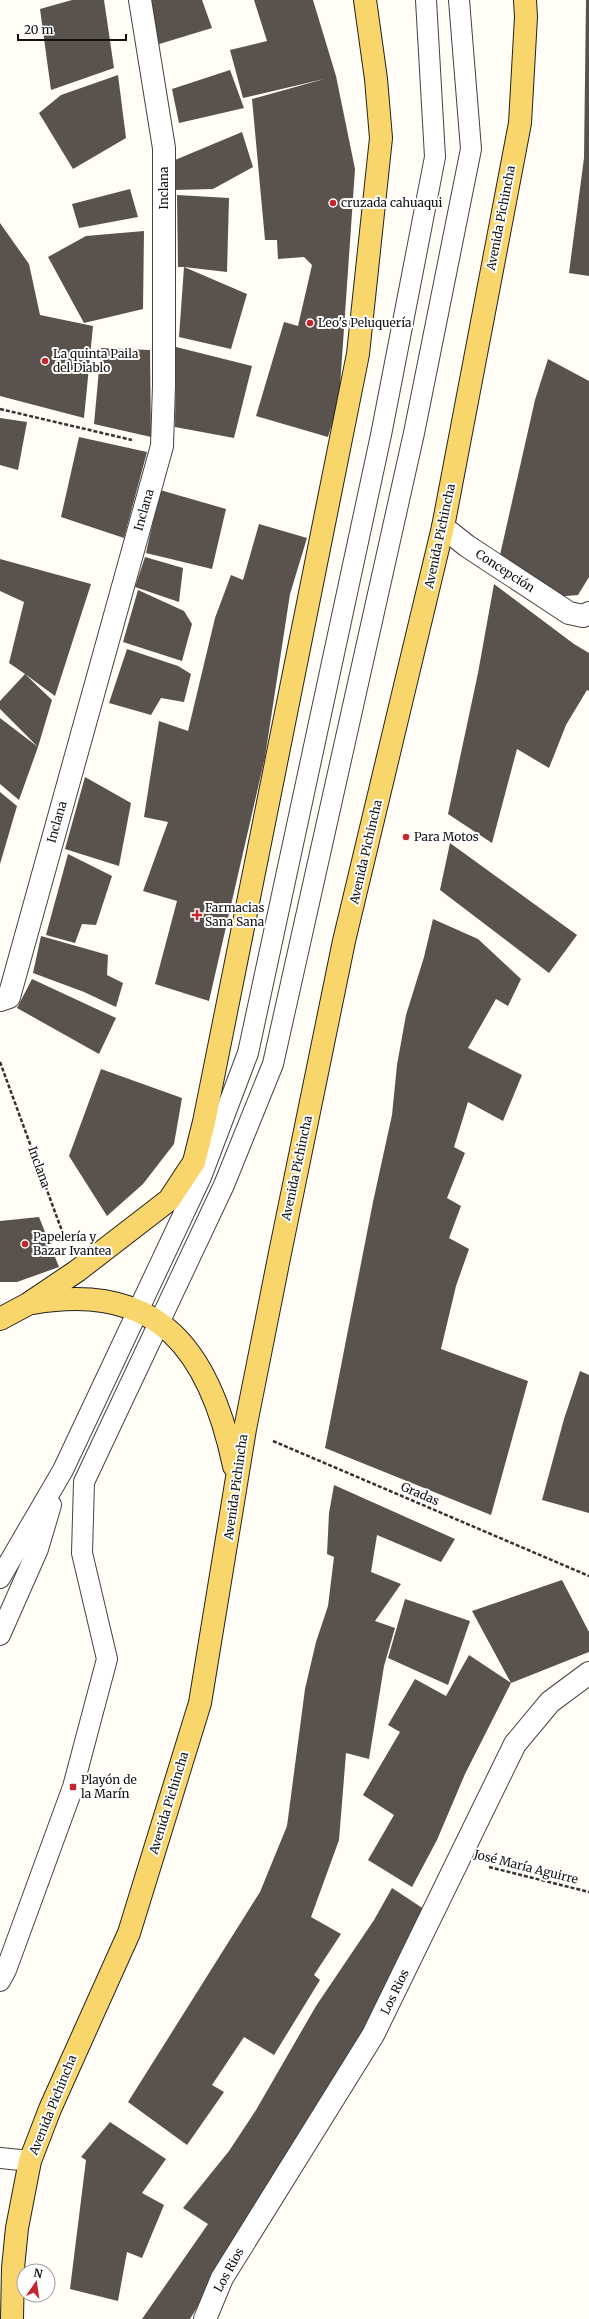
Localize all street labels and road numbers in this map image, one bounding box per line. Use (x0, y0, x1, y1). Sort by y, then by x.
street label: Avenida Pichincha (483, 164, 518, 273)
street label: Inclana (156, 166, 171, 209)
street label: Avenida Pichincha (421, 482, 458, 591)
street label: Inclana (130, 487, 157, 532)
street label: Concepción (473, 546, 538, 595)
street label: Avenida Pichincha (346, 798, 385, 906)
street label: Inclana (43, 799, 70, 844)
street label: Avenida Pichincha (278, 1114, 315, 1223)
street label: Inclana (25, 1144, 54, 1190)
street label: Avenida Pichincha (221, 1433, 250, 1542)
street label: Gradas (399, 1479, 442, 1508)
street label: Avenida Pichincha (145, 1749, 191, 1857)
street label: José María Aguirre (471, 1846, 580, 1887)
street label: Los Rios (377, 1967, 412, 2017)
street label: Avenida Pichincha (25, 2052, 80, 2158)
street label: Los Rios (210, 2245, 247, 2295)

